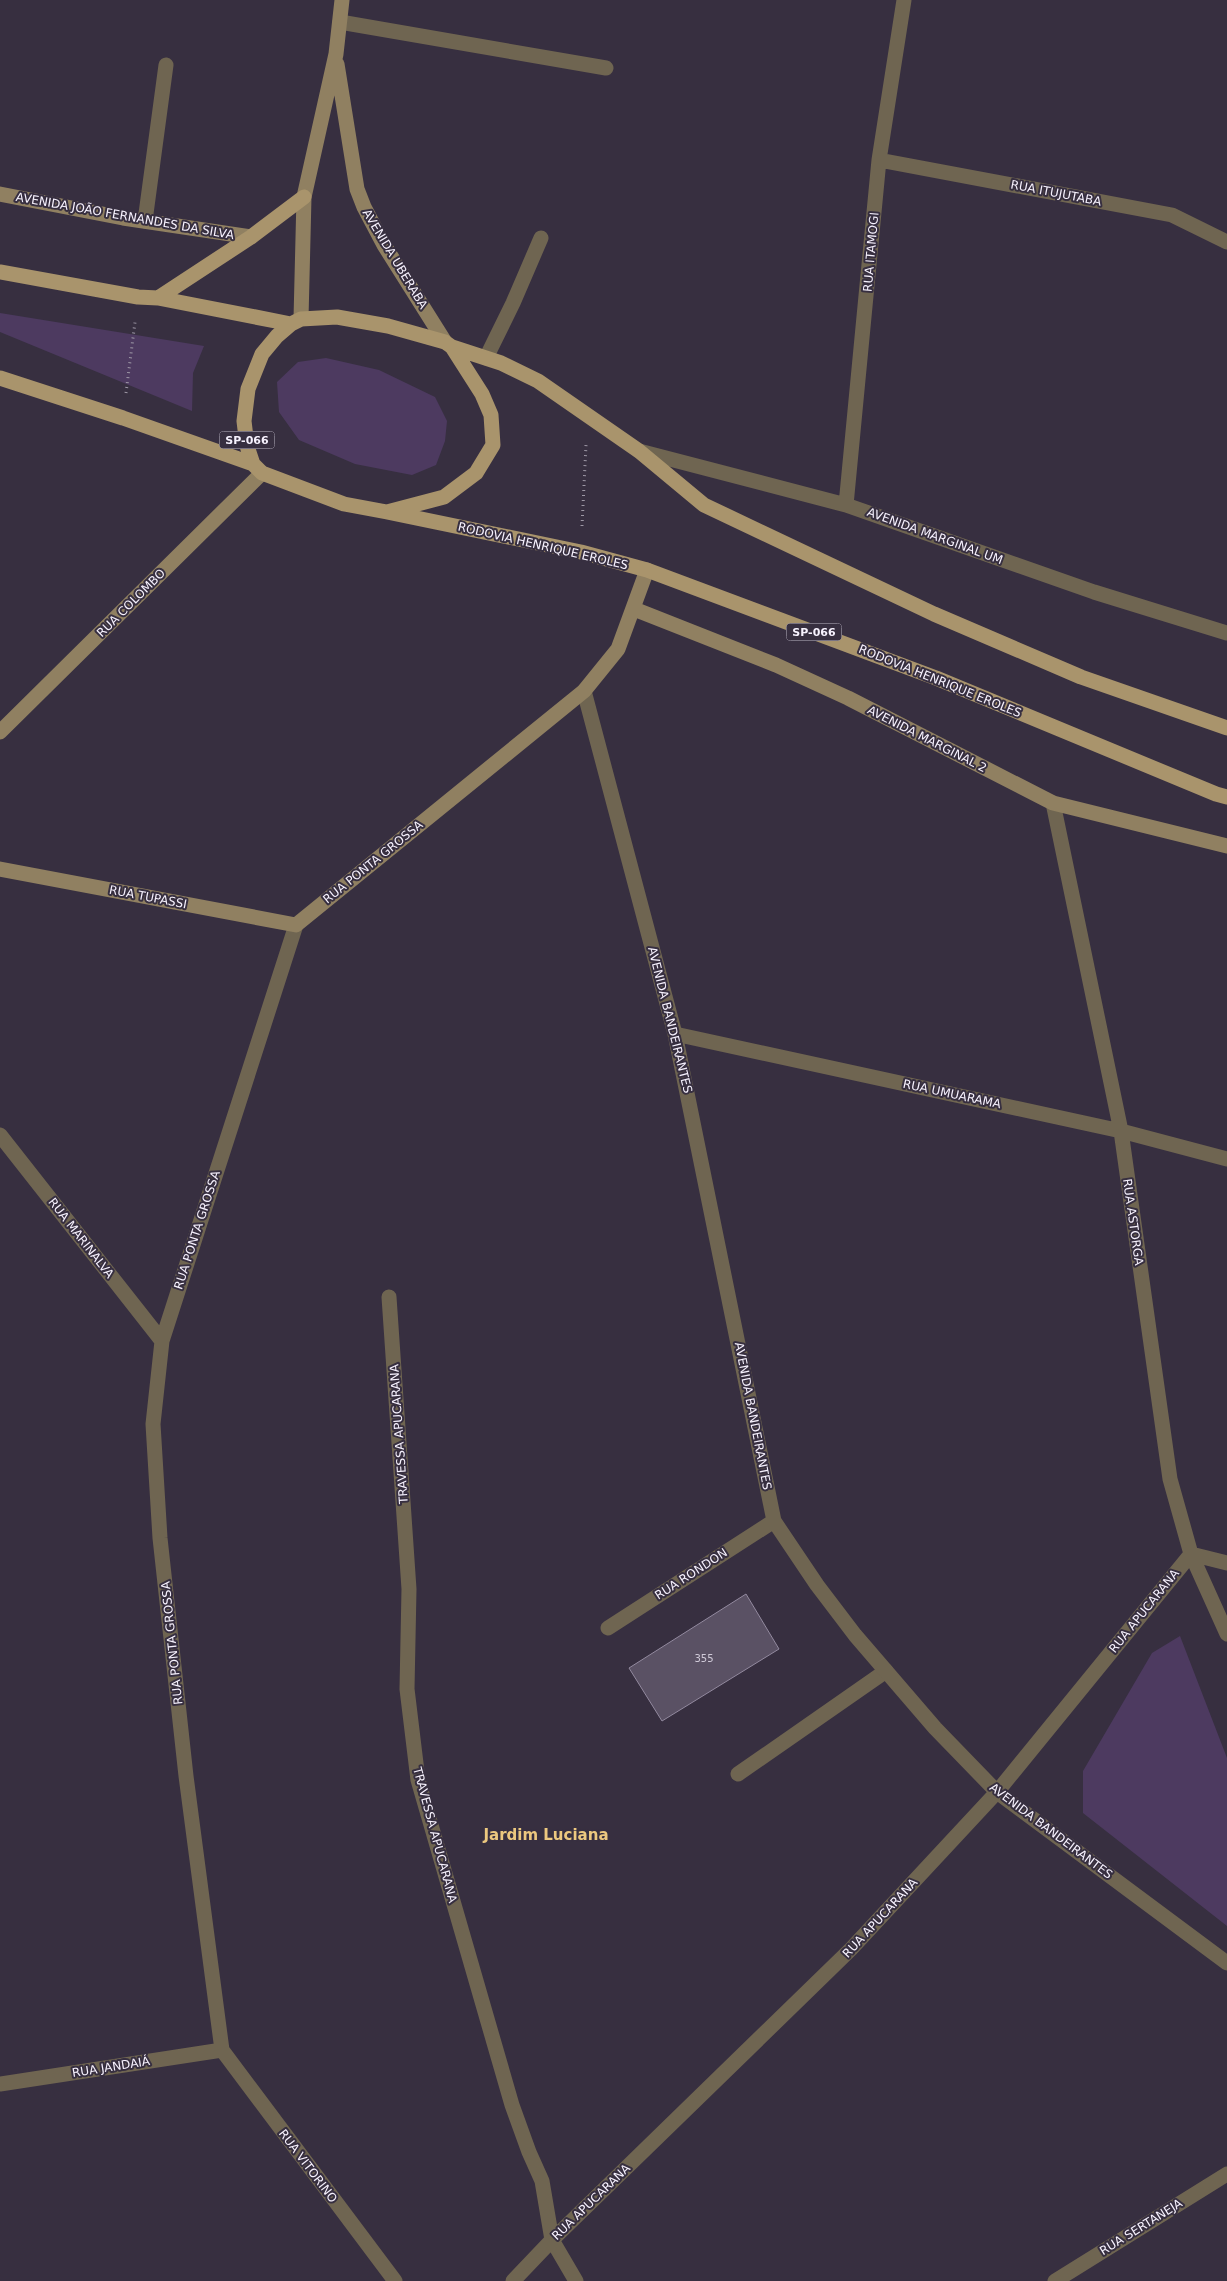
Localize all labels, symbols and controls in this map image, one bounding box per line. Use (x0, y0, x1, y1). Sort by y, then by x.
street label: RUA ITUJUTABA (1009, 177, 1103, 209)
street label: AVENIDA JOÃO FERNANDES DA SILVA (15, 189, 236, 242)
street label: AVENIDA UBERABA (360, 207, 431, 312)
street label: RUA ITAMOGI (861, 212, 881, 292)
road number: SP-066 (220, 432, 274, 448)
street label: AVENIDA MARGINAL UM (865, 505, 1005, 567)
street label: RODOVIA HENRIQUE EROLES (456, 520, 630, 572)
street label: RUA COLOMBO (94, 566, 168, 640)
road number: SP-066 (786, 624, 842, 640)
street label: RODOVIA HENRIQUE EROLES (857, 642, 1023, 720)
street label: AVENIDA MARGINAL 2 (865, 703, 989, 775)
street label: RUA PONTA GROSSA (320, 817, 426, 906)
street label: RUA TUPASSI (108, 883, 188, 911)
street label: AVENIDA BANDEIRANTES (645, 945, 695, 1095)
street label: RUA UMUARAMA (902, 1077, 1003, 1111)
street label: RUA PONTA GROSSA (171, 1168, 223, 1291)
street label: RUA ASTORGA (1120, 1178, 1146, 1267)
street label: RUA MARINALVA (45, 1195, 117, 1281)
street label: AVENIDA BANDEIRANTES (732, 1341, 774, 1491)
street label: TRAVESSA APUCARANA (387, 1363, 411, 1505)
street label: RUA RONDON (652, 1545, 730, 1603)
street label: RUA APUCARANA (1106, 1566, 1182, 1656)
street label: RUA PONTA GROSSA (158, 1580, 185, 1705)
house number: 355 (694, 1653, 714, 1664)
street label: TRAVESSA APUCARANA (410, 1765, 460, 1905)
street label: AVENIDA BANDEIRANTES (987, 1780, 1115, 1882)
district label: Jardim Luciana (482, 1826, 609, 1844)
street label: RUA APUCARANA (840, 1875, 921, 1961)
street label: RUA JANDAIÁ (71, 2053, 152, 2080)
street label: RUA VITORINO (276, 2127, 340, 2205)
street label: RUA APUCARANA (549, 2161, 634, 2243)
street label: RUA SERTANEJA (1097, 2196, 1185, 2258)

